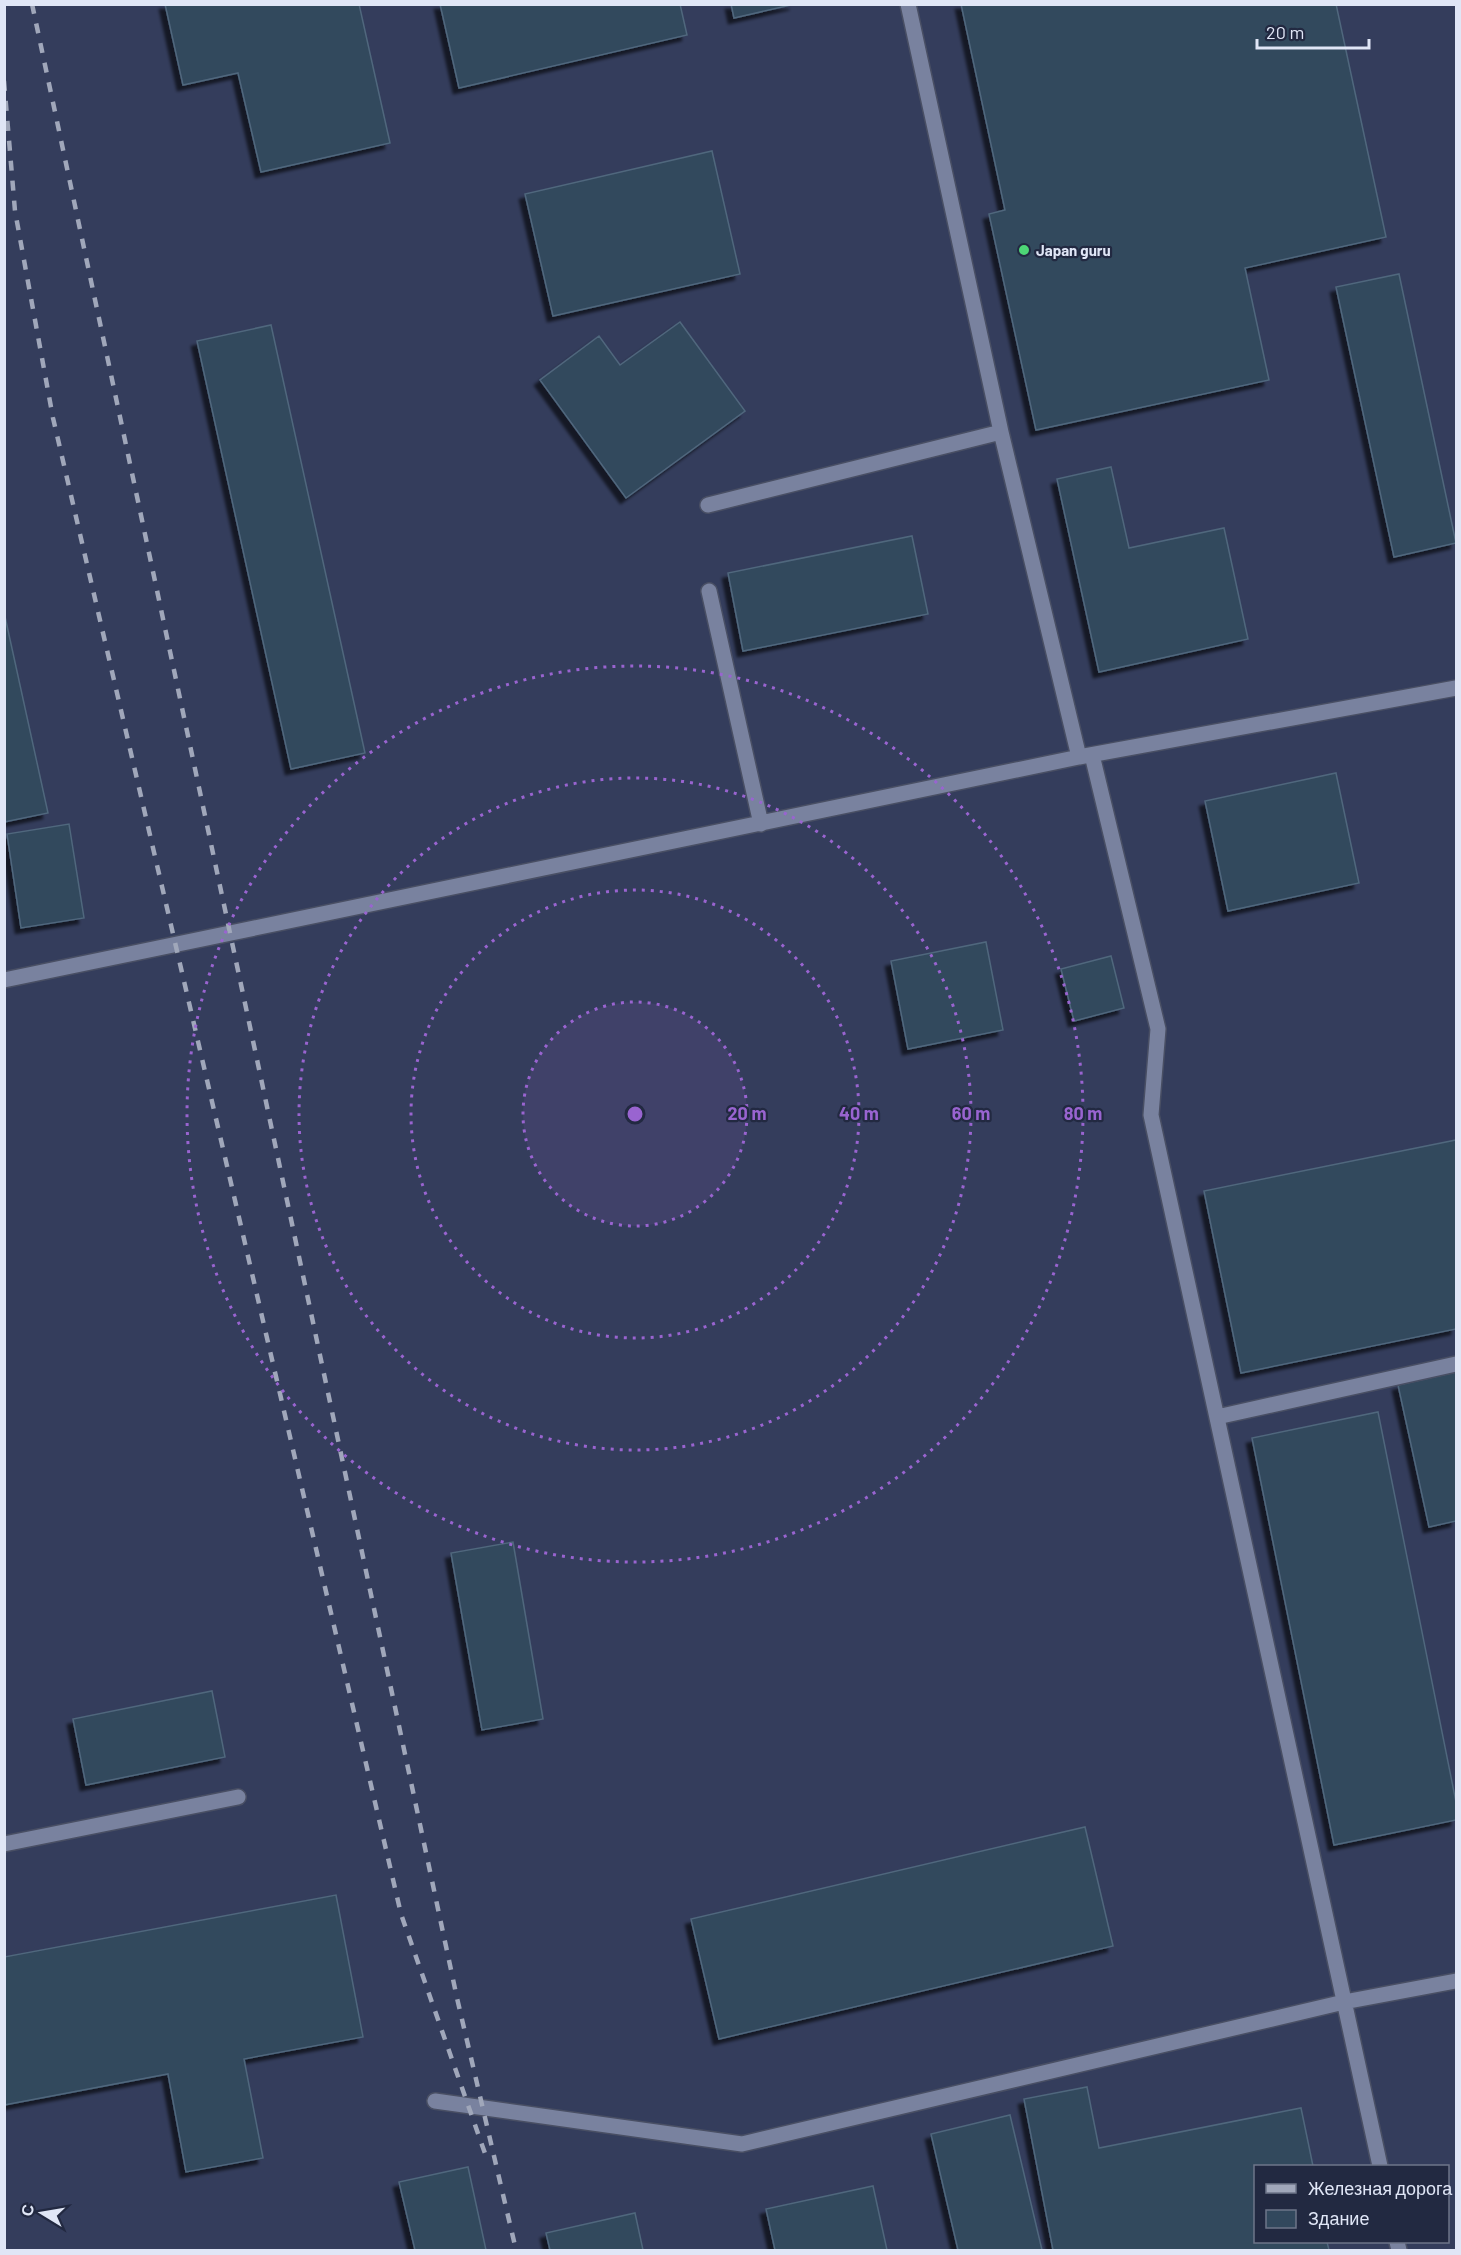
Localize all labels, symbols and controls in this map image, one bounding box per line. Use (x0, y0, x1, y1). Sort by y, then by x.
scale bar (1257, 12, 1370, 50)
text: 20 m (1266, 21, 1304, 43)
place label: Japan guru (1036, 241, 1111, 259)
marker: Japan guru (1017, 243, 1031, 257)
text: 20 m (728, 1102, 766, 1124)
text: 40 m (839, 1102, 879, 1124)
text: 60 m (952, 1102, 990, 1124)
text: 80 m (1064, 1102, 1102, 1124)
centre of rings (625, 1104, 645, 1124)
legend (1254, 2165, 1449, 2243)
text: Железная дорога (1308, 2177, 1453, 2199)
north arrow (12, 2183, 72, 2243)
text: С (16, 2202, 37, 2218)
text: Здание (1308, 2207, 1369, 2229)

